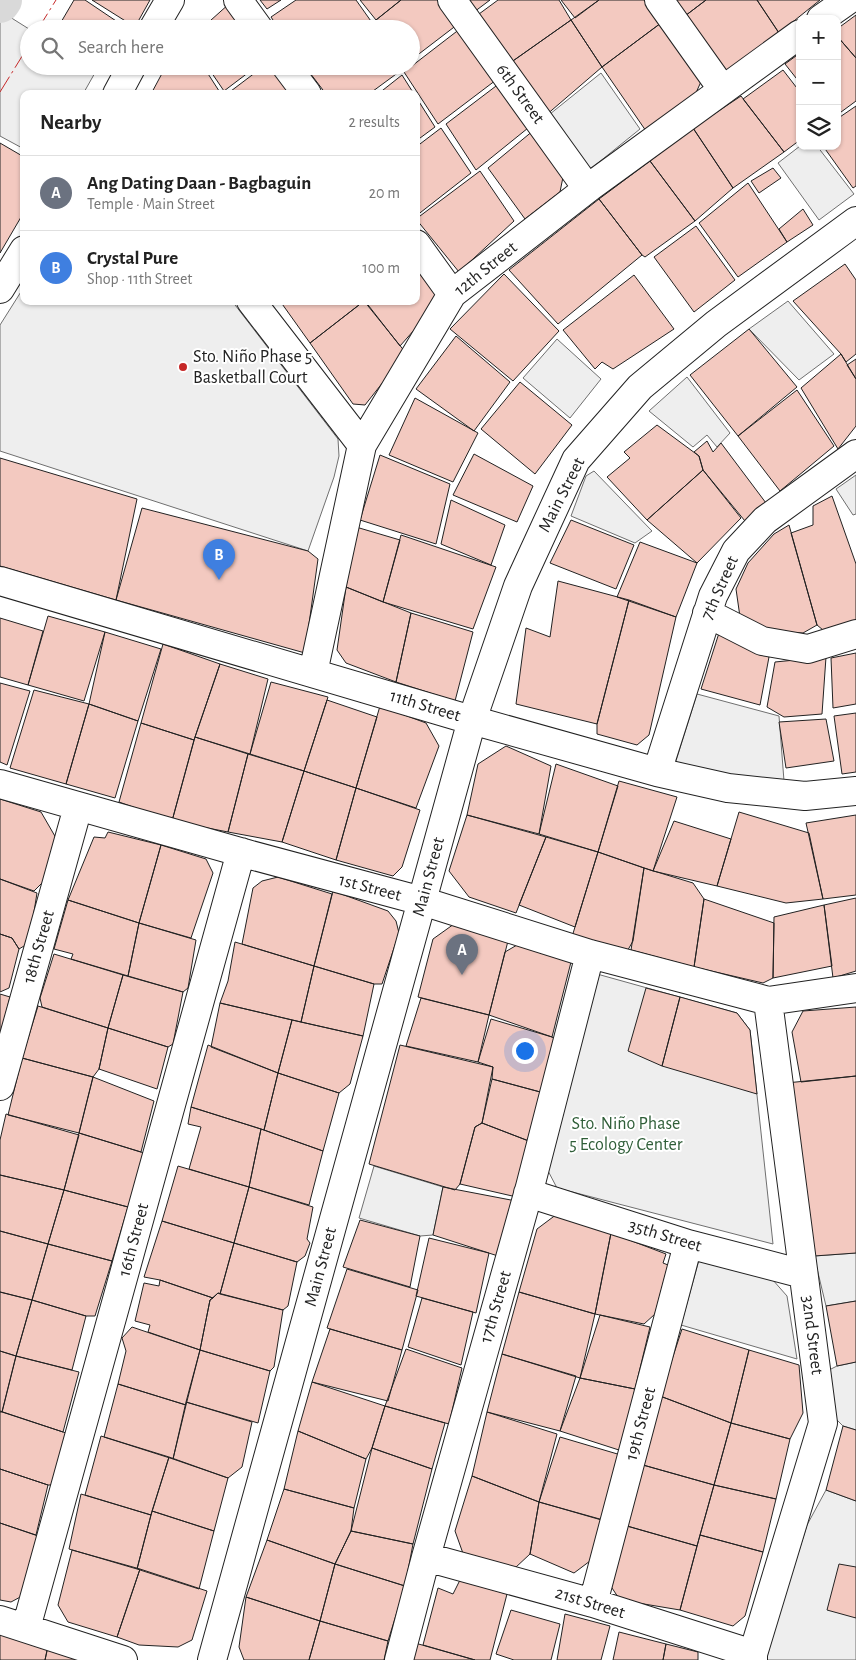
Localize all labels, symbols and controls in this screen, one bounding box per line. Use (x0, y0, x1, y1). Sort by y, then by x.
map controls (796, 15, 841, 150)
button: + (796, 15, 841, 60)
search box (20, 20, 420, 75)
icon: search (38, 34, 66, 62)
text: Search here (78, 38, 164, 57)
button: − (796, 60, 841, 105)
street label: 6th Street (492, 61, 548, 127)
button: layers (796, 105, 841, 150)
text: Nearby (40, 112, 101, 133)
text: 2 results (348, 114, 400, 130)
text: Ang Dating Daan - Bagbaguin (87, 174, 311, 193)
text: A (51, 185, 61, 201)
text: 20 m (369, 185, 400, 201)
text: Temple · Main Street (87, 196, 215, 212)
street label: 12th Street (451, 238, 521, 300)
text: Crystal Pure (87, 249, 178, 268)
text: B (51, 260, 61, 276)
text: 100 m (362, 260, 400, 276)
text: Shop · 11th Street (87, 271, 192, 287)
place label: Sto. Niño Phase 5 Basketball Court (193, 348, 312, 387)
marker: Sto. Niño Phase 5 Basketball Court (177, 361, 189, 373)
street label: Main Street (536, 454, 589, 535)
pin: B (203, 539, 235, 580)
street label: 7th Street (698, 553, 742, 623)
street label: 11th Street (388, 687, 463, 725)
street label: Main Street (410, 835, 448, 919)
street label: 1st Street (337, 871, 403, 905)
street label: 18th Street (20, 908, 58, 986)
pin: A (446, 934, 478, 975)
your location (512, 1038, 538, 1064)
park label: Sto. Niño Phase 5 Ecology Center (569, 1115, 683, 1154)
street label: 16th Street (116, 1201, 152, 1279)
street label: 35th Street (626, 1216, 704, 1256)
street label: Main Street (302, 1225, 340, 1309)
street label: 17th Street (477, 1269, 515, 1345)
street label: 32nd Street (798, 1294, 826, 1376)
street label: 19th Street (623, 1385, 659, 1463)
street label: 21st Street (553, 1584, 627, 1622)

